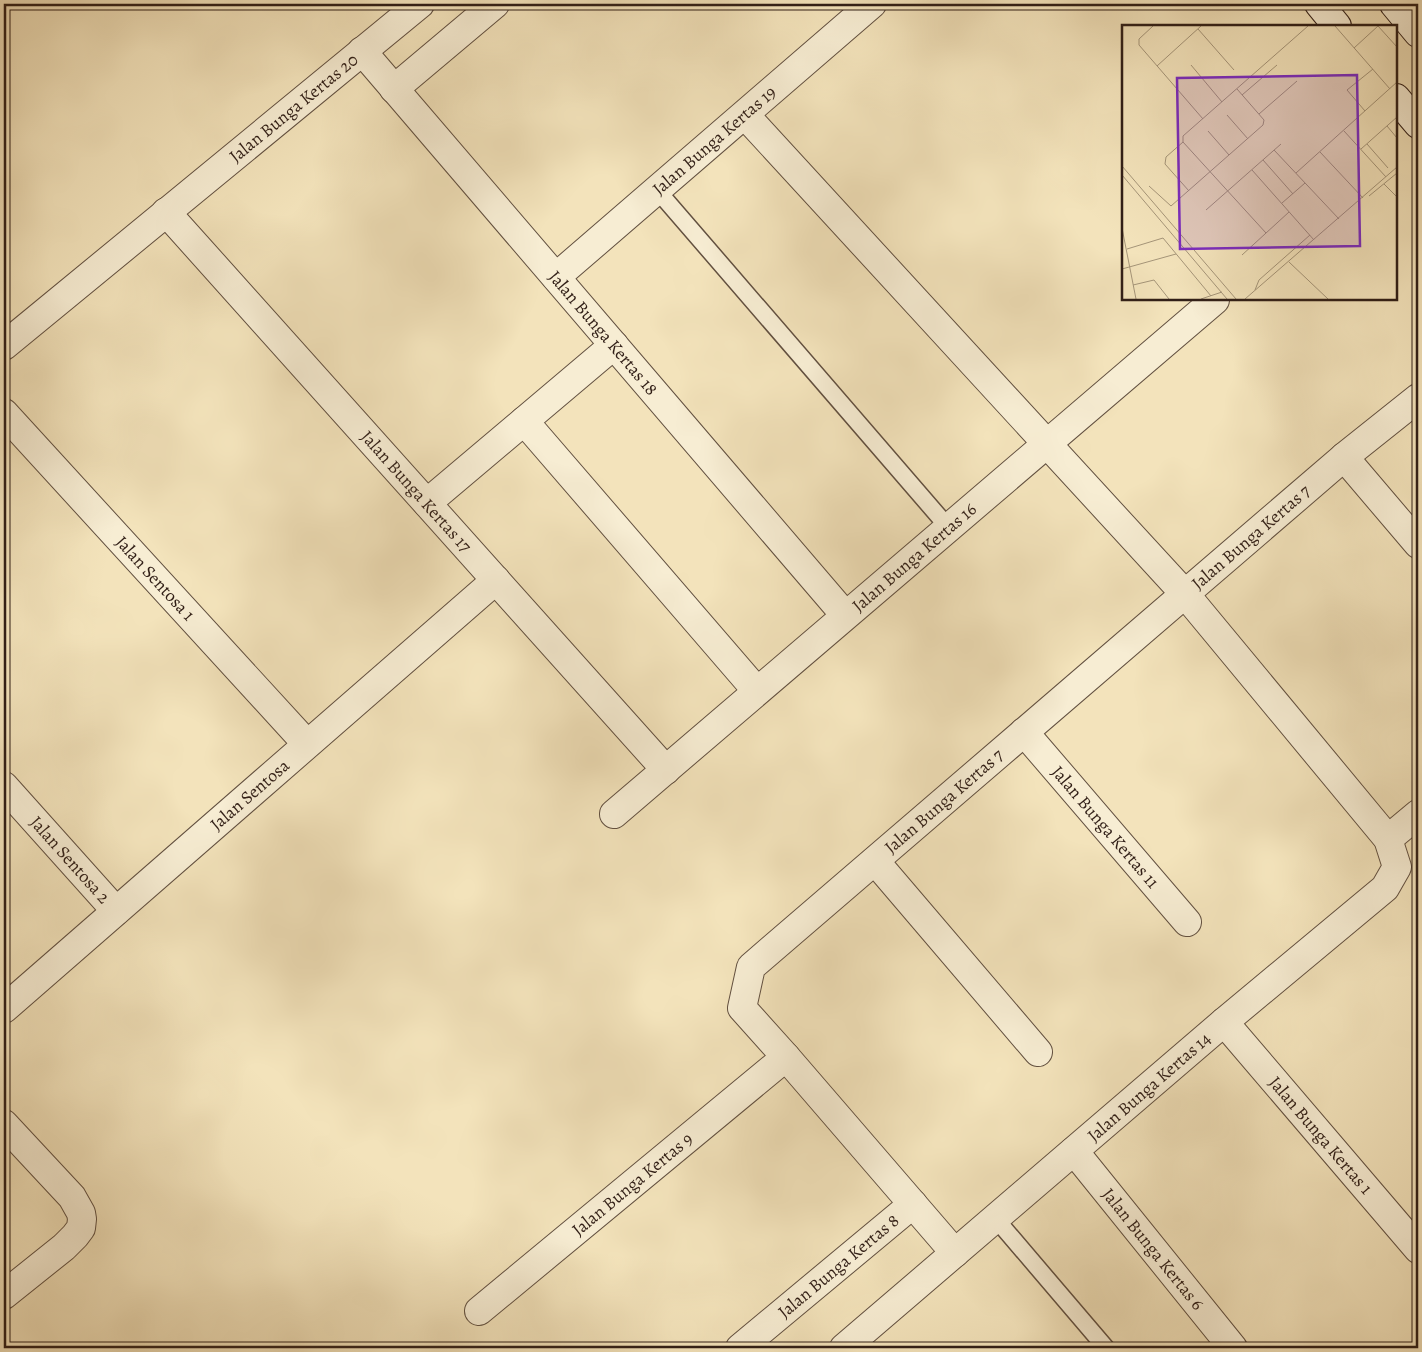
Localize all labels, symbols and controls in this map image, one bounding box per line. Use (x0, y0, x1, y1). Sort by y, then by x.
inset map (1122, 25, 1397, 300)
street label: Jalan Bunga Kertas 20 (224, 48, 363, 168)
street label: Jalan Bunga Kertas 19 (647, 80, 781, 201)
street label: Jalan Bunga Kertas 18 (543, 265, 663, 400)
street label: Jalan Bunga Kertas 17 (355, 425, 477, 558)
street label: Jalan Bunga Kertas 7 (1186, 479, 1316, 595)
street label: Jalan Bunga Kertas 16 (847, 497, 981, 617)
street label: Jalan Sentosa 1 (110, 530, 200, 626)
street label: Jalan Bunga Kertas 7 (879, 743, 1009, 859)
street label: Jalan Sentosa (205, 753, 295, 836)
street label: Jalan Bunga Kertas 11 (1046, 760, 1165, 893)
street label: Jalan Sentosa 2 (24, 811, 116, 909)
street label: Jalan Bunga Kertas 14 (1082, 1027, 1216, 1147)
street label: Jalan Bunga Kertas 1 (1264, 1071, 1378, 1199)
street label: Jalan Bunga Kertas 9 (567, 1127, 698, 1241)
street label: Jalan Bunga Kertas 6 (1097, 1183, 1210, 1315)
street label: Jalan Bunga Kertas 8 (773, 1209, 904, 1324)

